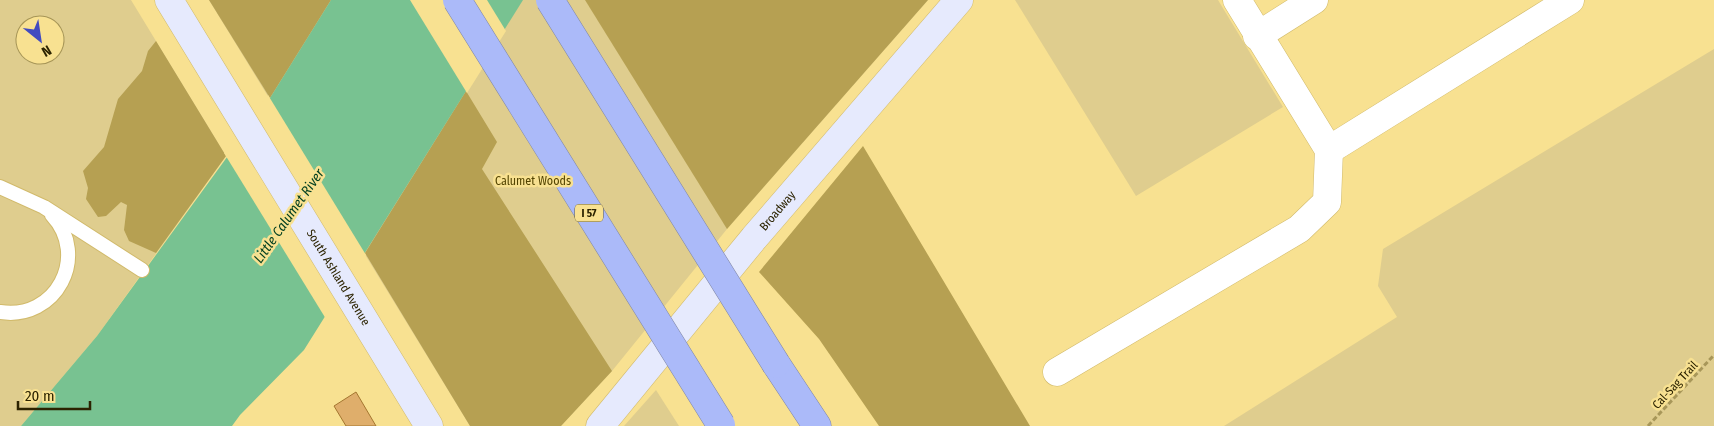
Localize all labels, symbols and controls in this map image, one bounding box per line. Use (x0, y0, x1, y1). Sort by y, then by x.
north arrow (15, 15, 65, 65)
text: N (38, 41, 54, 60)
water label: Little Calumet River (250, 165, 328, 266)
park label: Calumet Woods (495, 174, 571, 188)
street label: Broadway (757, 188, 799, 233)
road number: I 57 (575, 204, 603, 222)
street label: South Ashland Avenue (304, 227, 373, 328)
street label: Cal-Sag Trail (1649, 358, 1701, 412)
scale bar (18, 378, 90, 410)
text: 20 m (25, 387, 55, 405)

